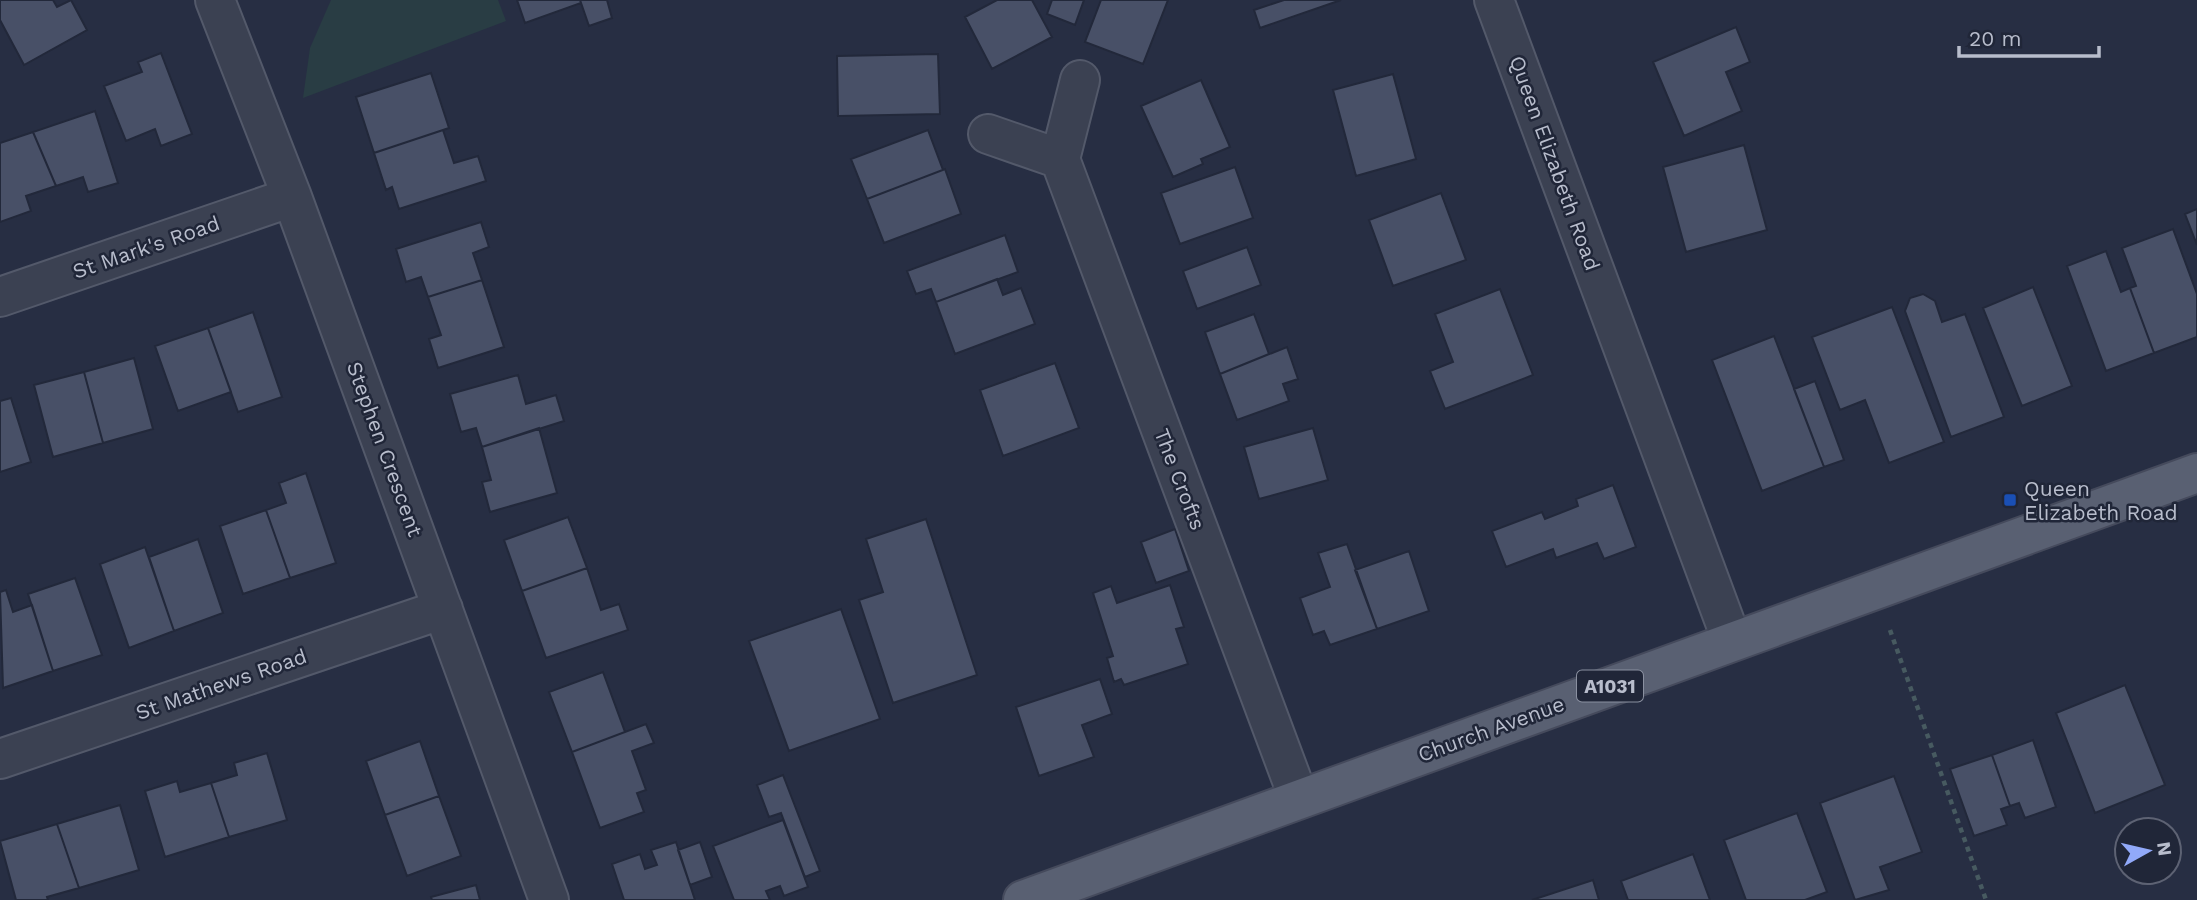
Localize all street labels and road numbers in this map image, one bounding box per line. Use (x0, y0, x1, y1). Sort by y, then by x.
street label: Queen Elizabeth Road (1504, 52, 1606, 274)
street label: St Mark's Road (69, 210, 223, 284)
street label: Stephen Crescent (342, 358, 428, 540)
street label: The Crofts (1149, 425, 1211, 533)
street label: St Mathews Road (132, 643, 310, 725)
road number: A1031 (1577, 670, 1643, 702)
street label: Church Avenue (1414, 691, 1568, 767)

